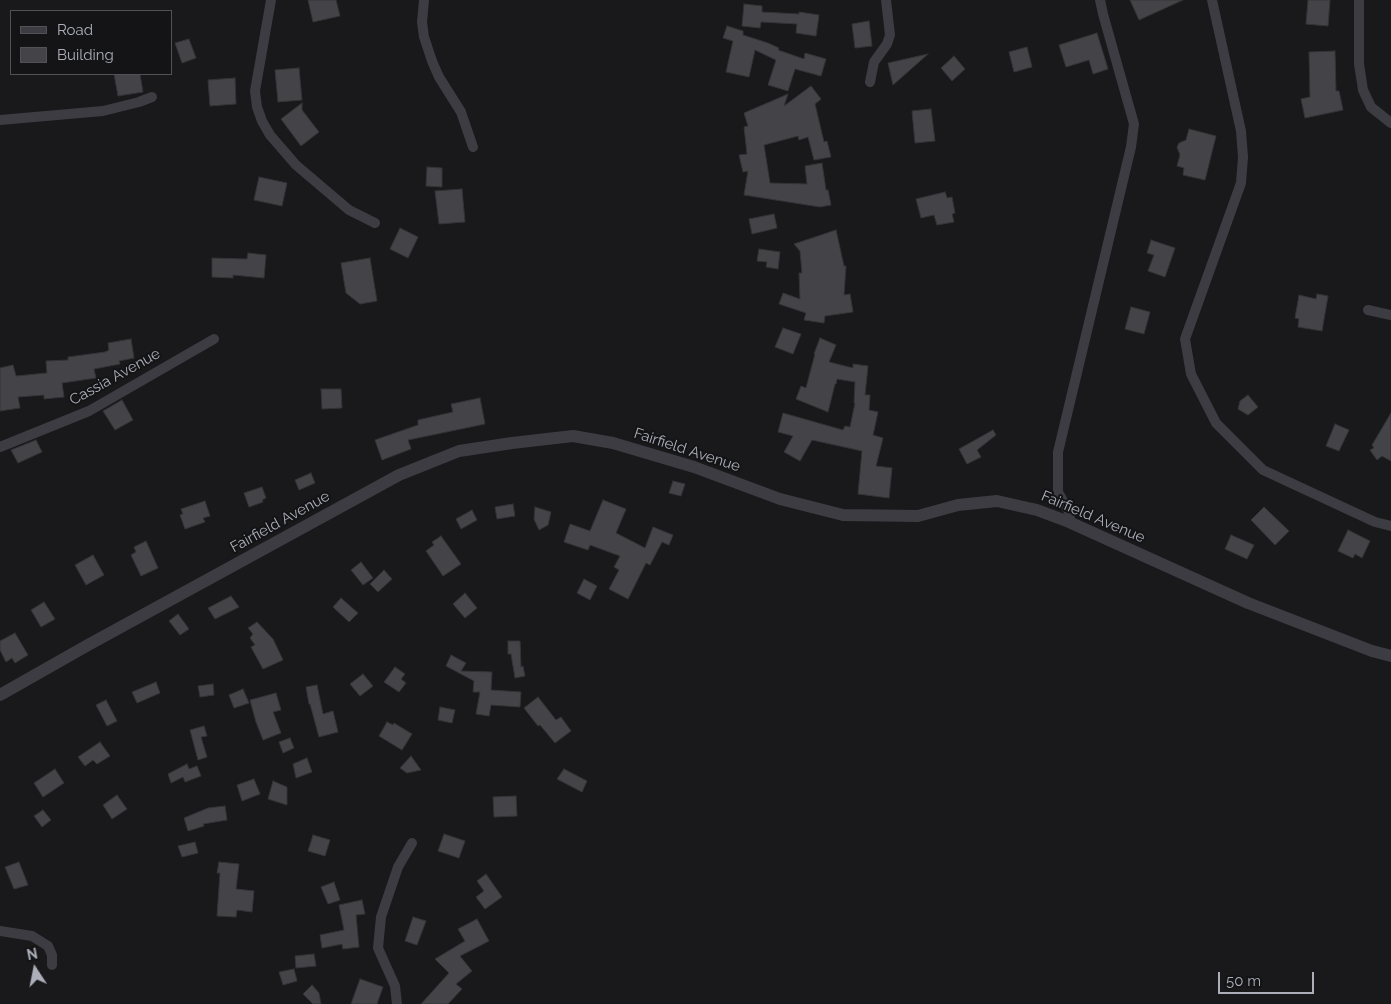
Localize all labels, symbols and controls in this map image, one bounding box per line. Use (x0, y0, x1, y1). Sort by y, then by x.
legend (10, 10, 172, 75)
text: Road (57, 21, 93, 39)
text: Building (57, 46, 114, 64)
street label: Cassia Avenue (67, 345, 163, 409)
street label: Fairfield Avenue (632, 424, 742, 476)
street label: Fairfield Avenue (227, 487, 333, 557)
street label: Fairfield Avenue (1038, 487, 1148, 547)
north arrow (10, 944, 60, 994)
text: N (25, 945, 39, 963)
scale bar (1221, 962, 1317, 994)
text: 50 m (1226, 972, 1261, 990)

